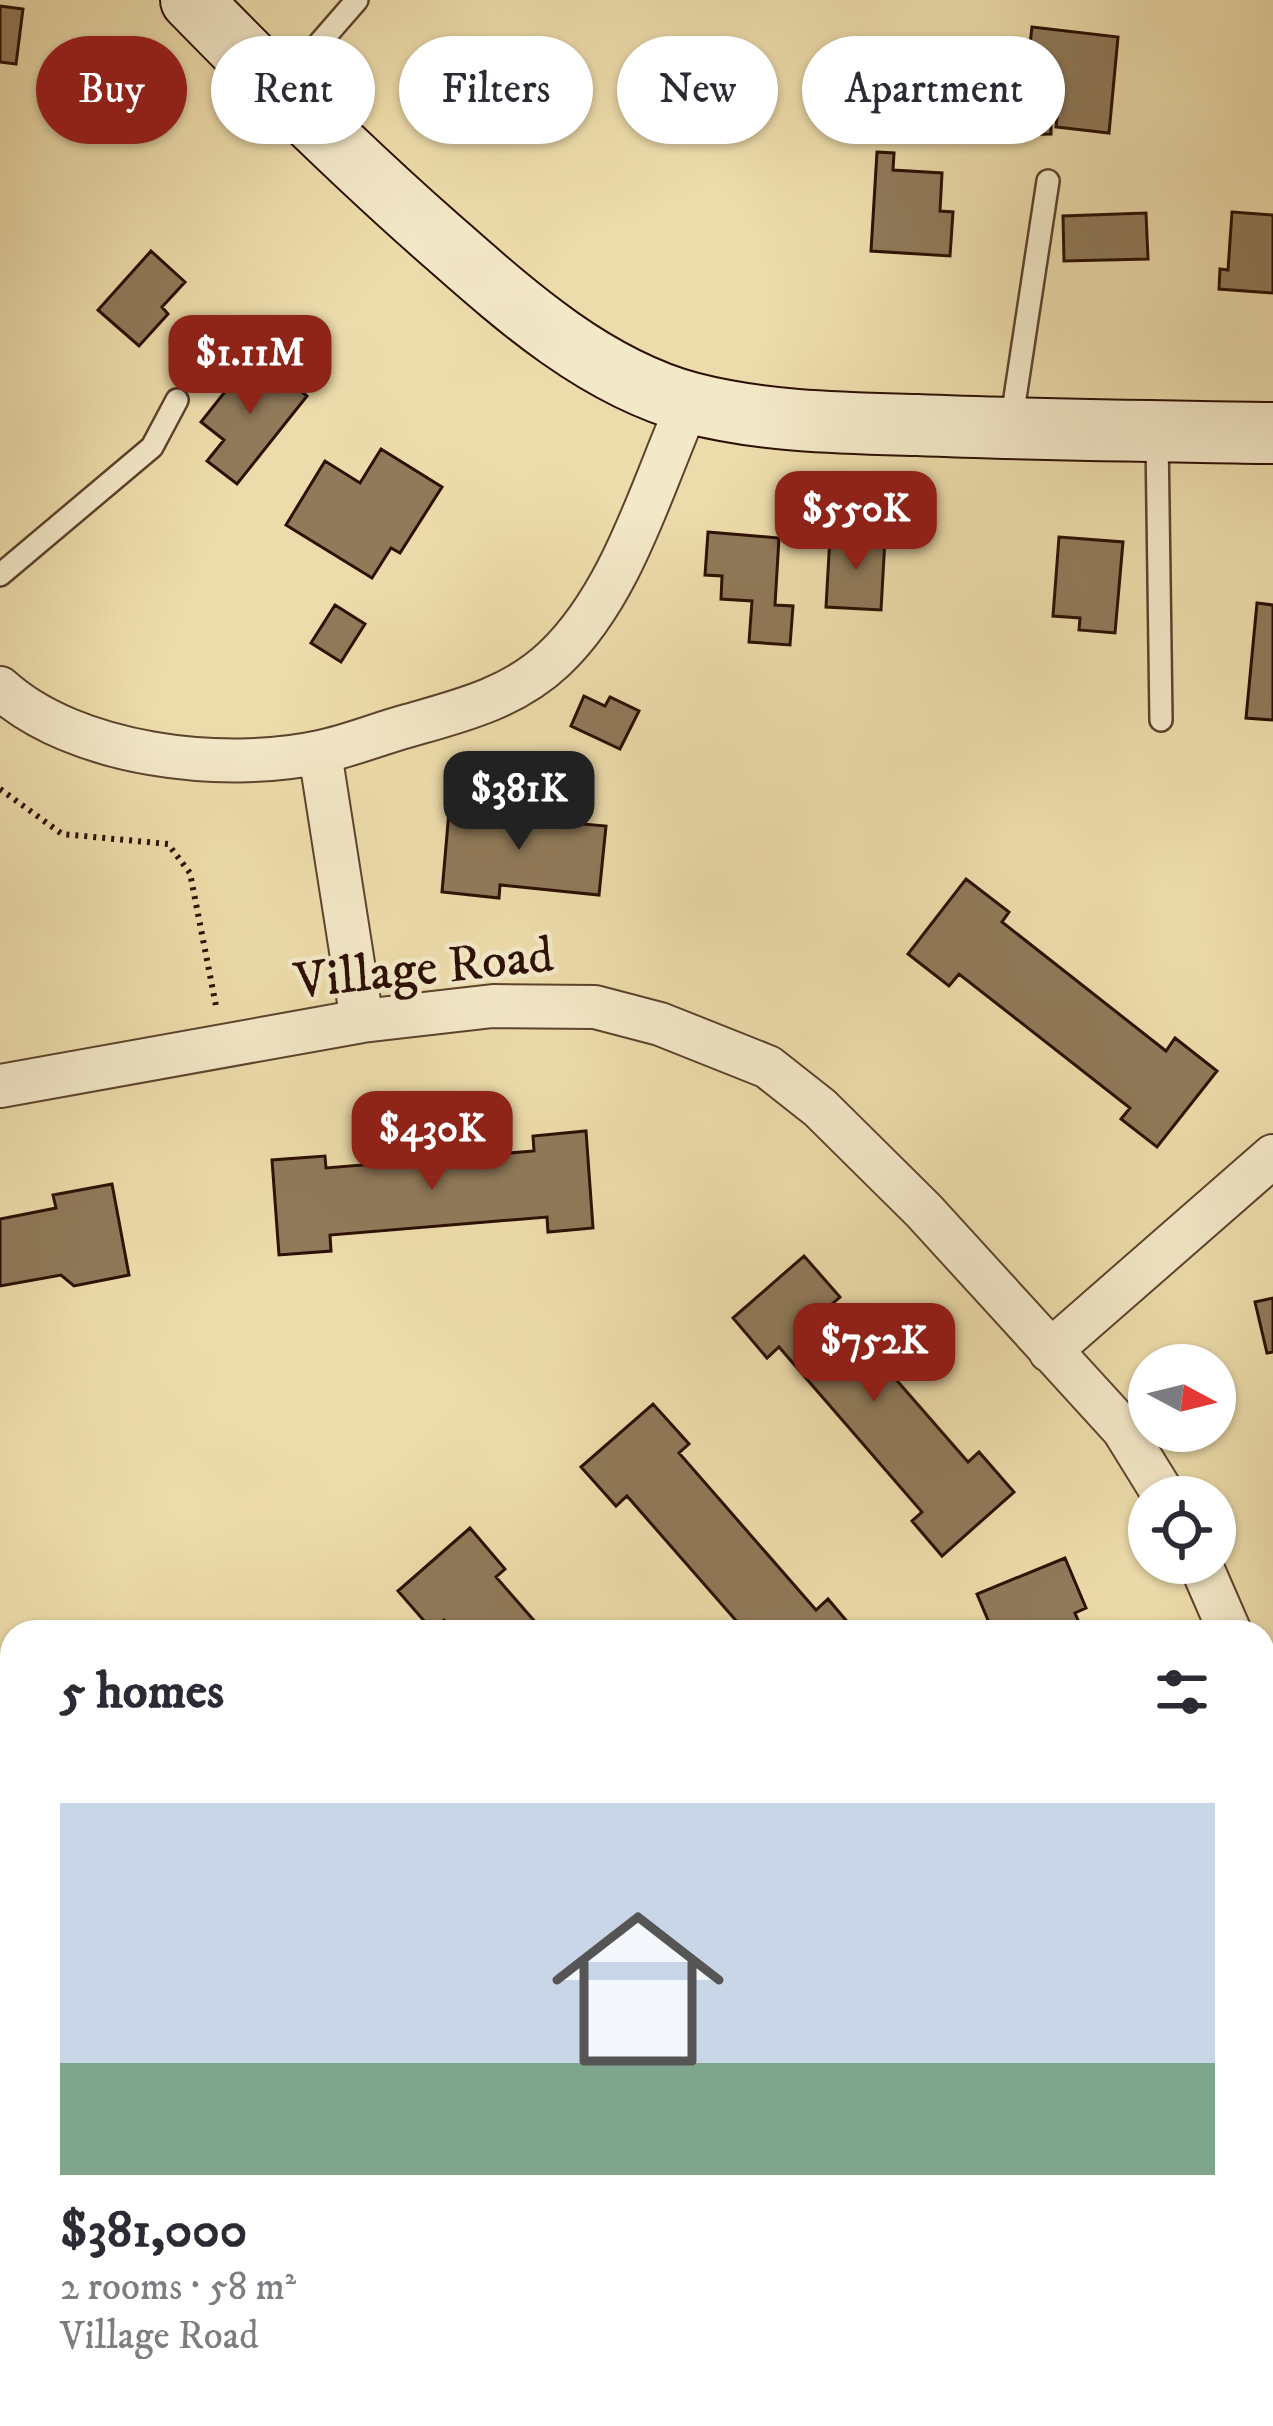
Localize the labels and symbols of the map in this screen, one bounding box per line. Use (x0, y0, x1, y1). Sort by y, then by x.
pin: $1.11M (152, 315, 348, 417)
pin: $550K (772, 471, 940, 573)
pin: $381K (435, 751, 603, 853)
street label: Village Road (290, 924, 557, 1015)
pin: $430K (348, 1091, 516, 1193)
pin: $752K (790, 1303, 958, 1405)
north arrow (1128, 1344, 1236, 1452)

